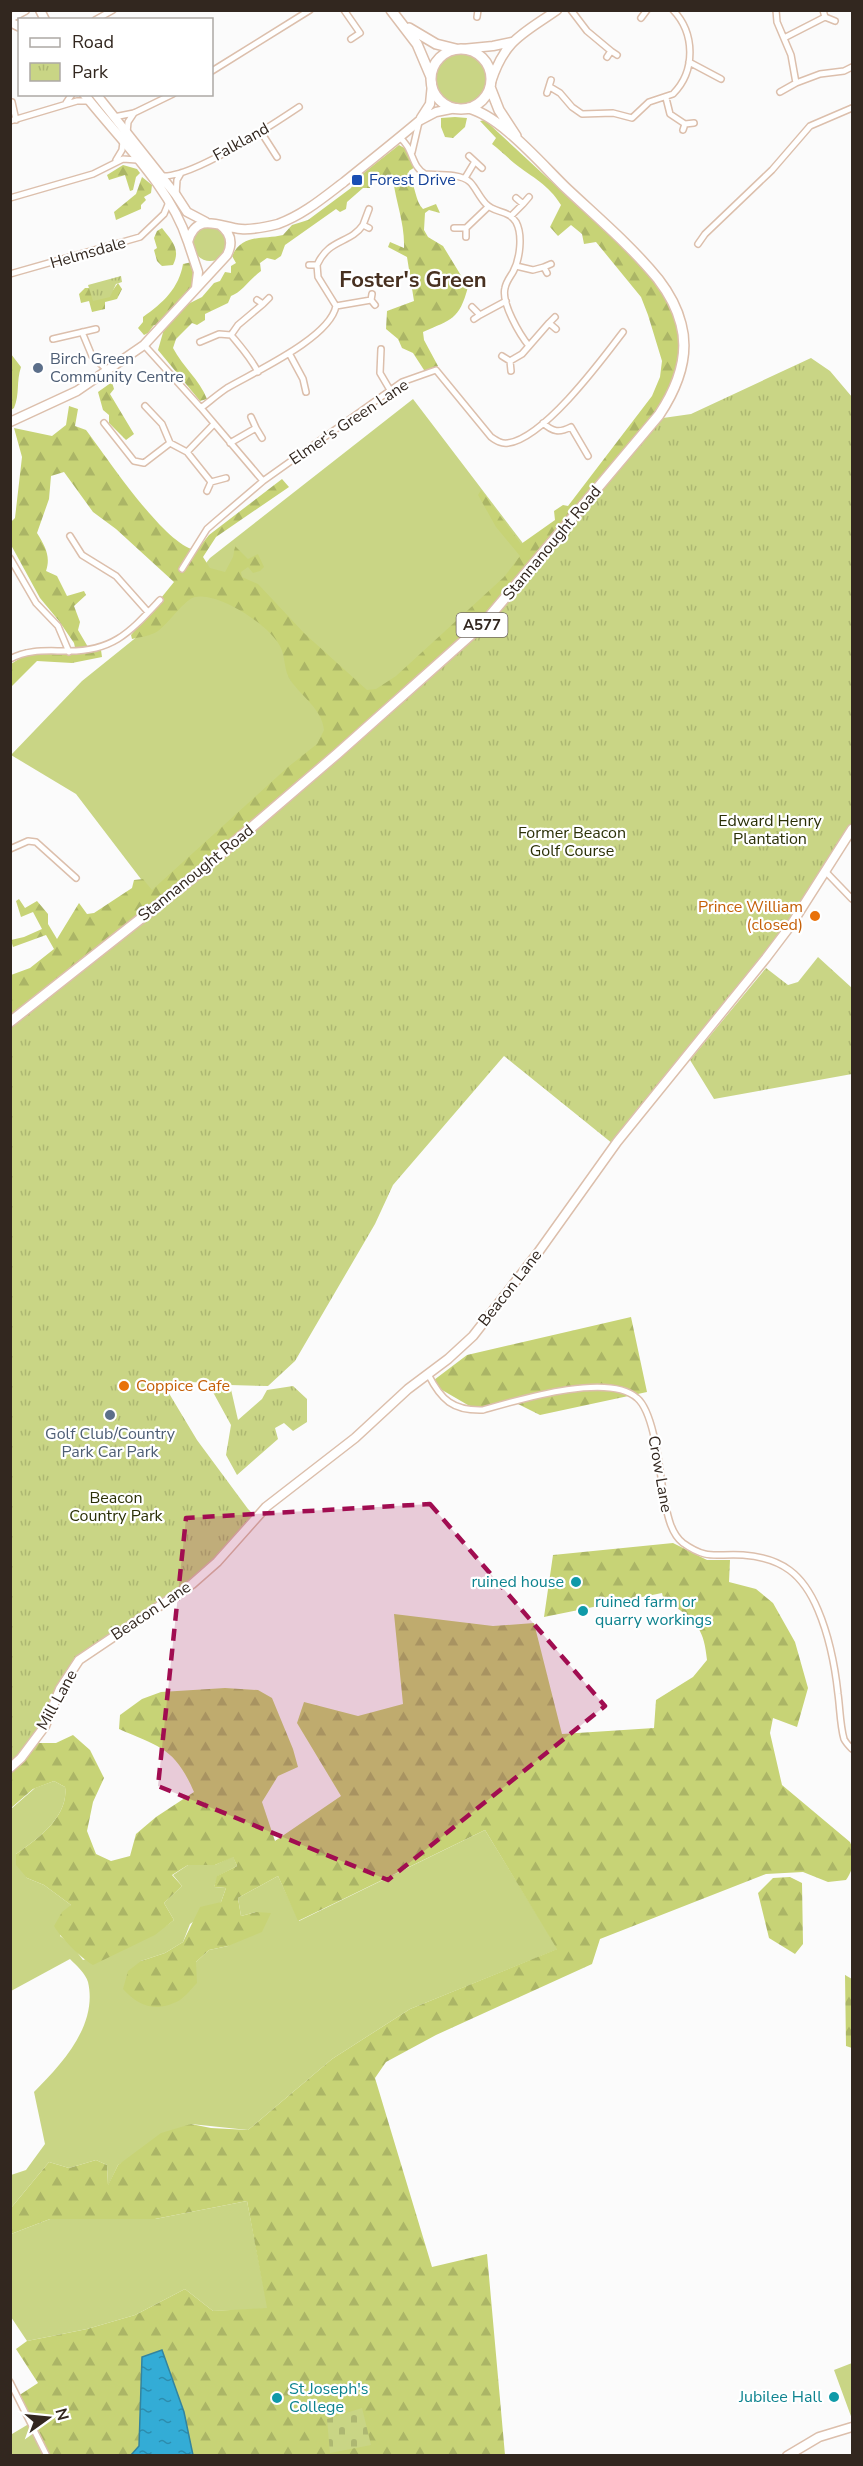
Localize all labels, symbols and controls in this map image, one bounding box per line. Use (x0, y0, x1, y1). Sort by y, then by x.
legend (18, 18, 213, 96)
text: Road (72, 30, 114, 54)
text: Park (72, 60, 109, 84)
street label: Falkland (209, 118, 273, 166)
place label: Forest Drive (369, 169, 456, 191)
marker: Forest Drive (350, 173, 364, 187)
street label: Helmsdale (48, 232, 128, 274)
district label: Foster's Green (339, 265, 487, 295)
place label: Birch Green Community Centre (50, 348, 184, 388)
marker: Birch Green Community Centre (31, 361, 45, 375)
street label: Elmer's Green Lane (285, 374, 413, 470)
street label: Stannanought Road (498, 481, 606, 605)
road number: A577 (456, 613, 508, 637)
park label: Edward Henry Plantation (718, 810, 823, 850)
street label: Stannanought Road (134, 819, 258, 927)
park label: Former Beacon Golf Course (518, 822, 626, 862)
place label: Prince William (closed) (698, 896, 803, 936)
marker: Prince William (closed) (808, 909, 822, 923)
street label: Beacon Lane (473, 1245, 547, 1331)
place label: Coppice Cafe (136, 1375, 230, 1397)
marker: Coppice Cafe (117, 1379, 131, 1393)
marker: Golf Club/Country Park Car Park (103, 1408, 117, 1422)
place label: Golf Club/Country Park Car Park (45, 1423, 176, 1463)
street label: Crow Lane (642, 1434, 678, 1514)
park label: Beacon Country Park (69, 1487, 164, 1527)
place label: ruined house (471, 1571, 564, 1593)
marker: ruined house (569, 1575, 583, 1589)
street label: Beacon Lane (107, 1576, 195, 1646)
place label: ruined farm or quarry workings (595, 1591, 712, 1631)
marker: ruined farm or quarry workings (576, 1604, 590, 1618)
street label: Mill Lane (31, 1666, 83, 1734)
place label: St Joseph's College (289, 2378, 368, 2418)
place label: Jubilee Hall (738, 2386, 822, 2408)
north arrow (18, 2388, 78, 2448)
marker: Jubilee Hall (827, 2390, 841, 2404)
marker: St Joseph's College (270, 2391, 284, 2405)
text: N (49, 2406, 74, 2423)

